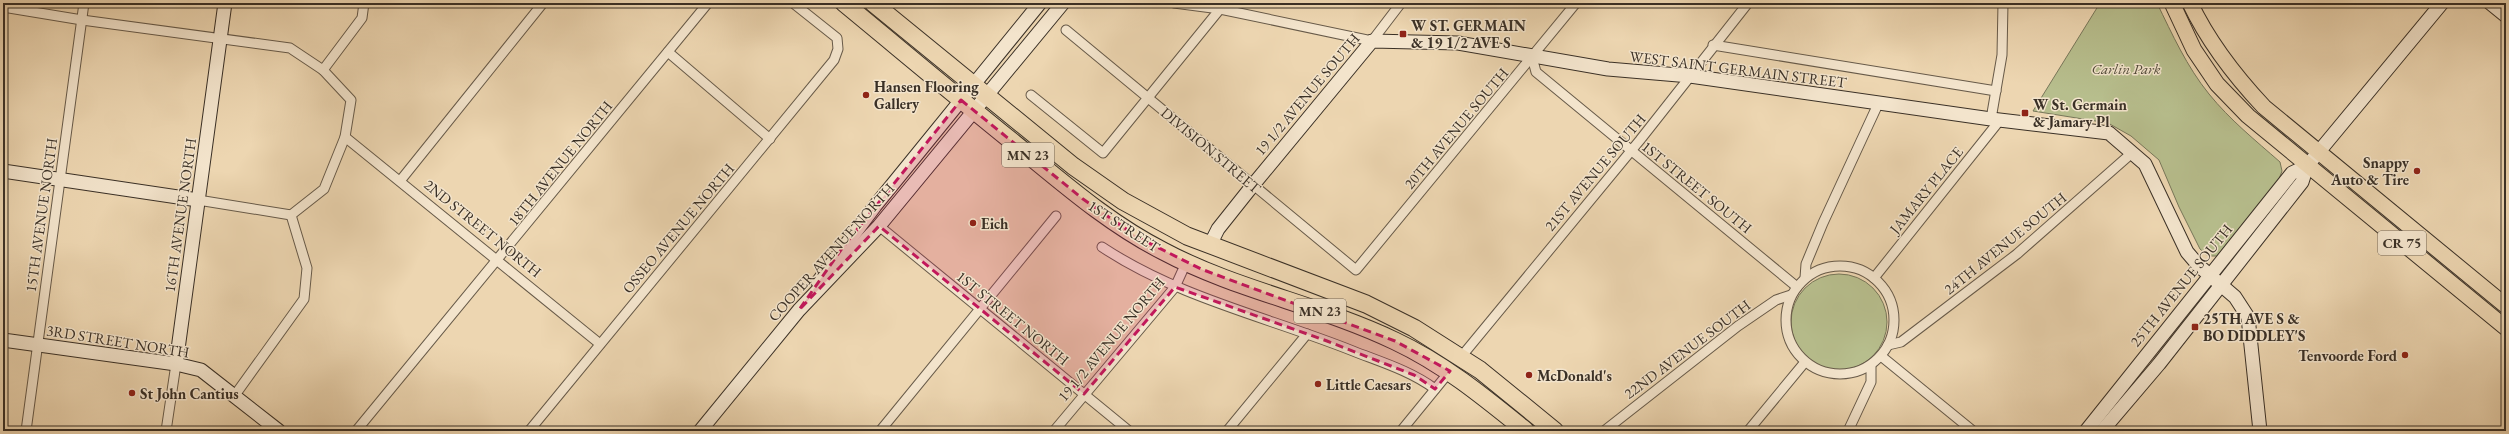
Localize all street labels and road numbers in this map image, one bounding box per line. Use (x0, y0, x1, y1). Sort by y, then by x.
street label: 19 1/2 AVENUE SOUTH (1250, 29, 1364, 159)
street label: WEST SAINT GERMAIN STREET (1629, 46, 1848, 92)
street label: 20TH AVENUE SOUTH (1400, 63, 1512, 193)
street label: 18TH AVENUE NORTH (504, 97, 616, 229)
street label: DIVISION STREET (1157, 103, 1266, 198)
street label: 21ST AVENUE SOUTH (1540, 109, 1650, 235)
street label: 15TH AVENUE NORTH (21, 137, 61, 293)
street label: 16TH AVENUE NORTH (160, 137, 200, 293)
street label: 1ST STREET SOUTH (1638, 137, 1756, 237)
street label: JAMARY PLACE (1884, 142, 1967, 239)
road number: MN 23 (1002, 143, 1054, 167)
street label: OSSEO AVENUE NORTH (618, 159, 738, 297)
street label: 2ND STREET NORTH (420, 175, 546, 281)
street label: COOPER AVENUE NORTH (764, 179, 898, 325)
street label: 24TH AVENUE SOUTH (1940, 188, 2070, 298)
street label: 1ST STREET (1084, 196, 1164, 257)
street label: 25TH AVENUE SOUTH (2126, 220, 2236, 350)
road number: CR 75 (2378, 231, 2426, 255)
street label: 1ST STREET NORTH (953, 267, 1073, 369)
street label: 19 1/2 AVENUE NORTH (1053, 273, 1169, 405)
street label: 22ND AVENUE SOUTH (1620, 295, 1754, 403)
road number: MN 23 (1294, 299, 1346, 323)
street label: 3RD STREET NORTH (45, 320, 191, 362)

